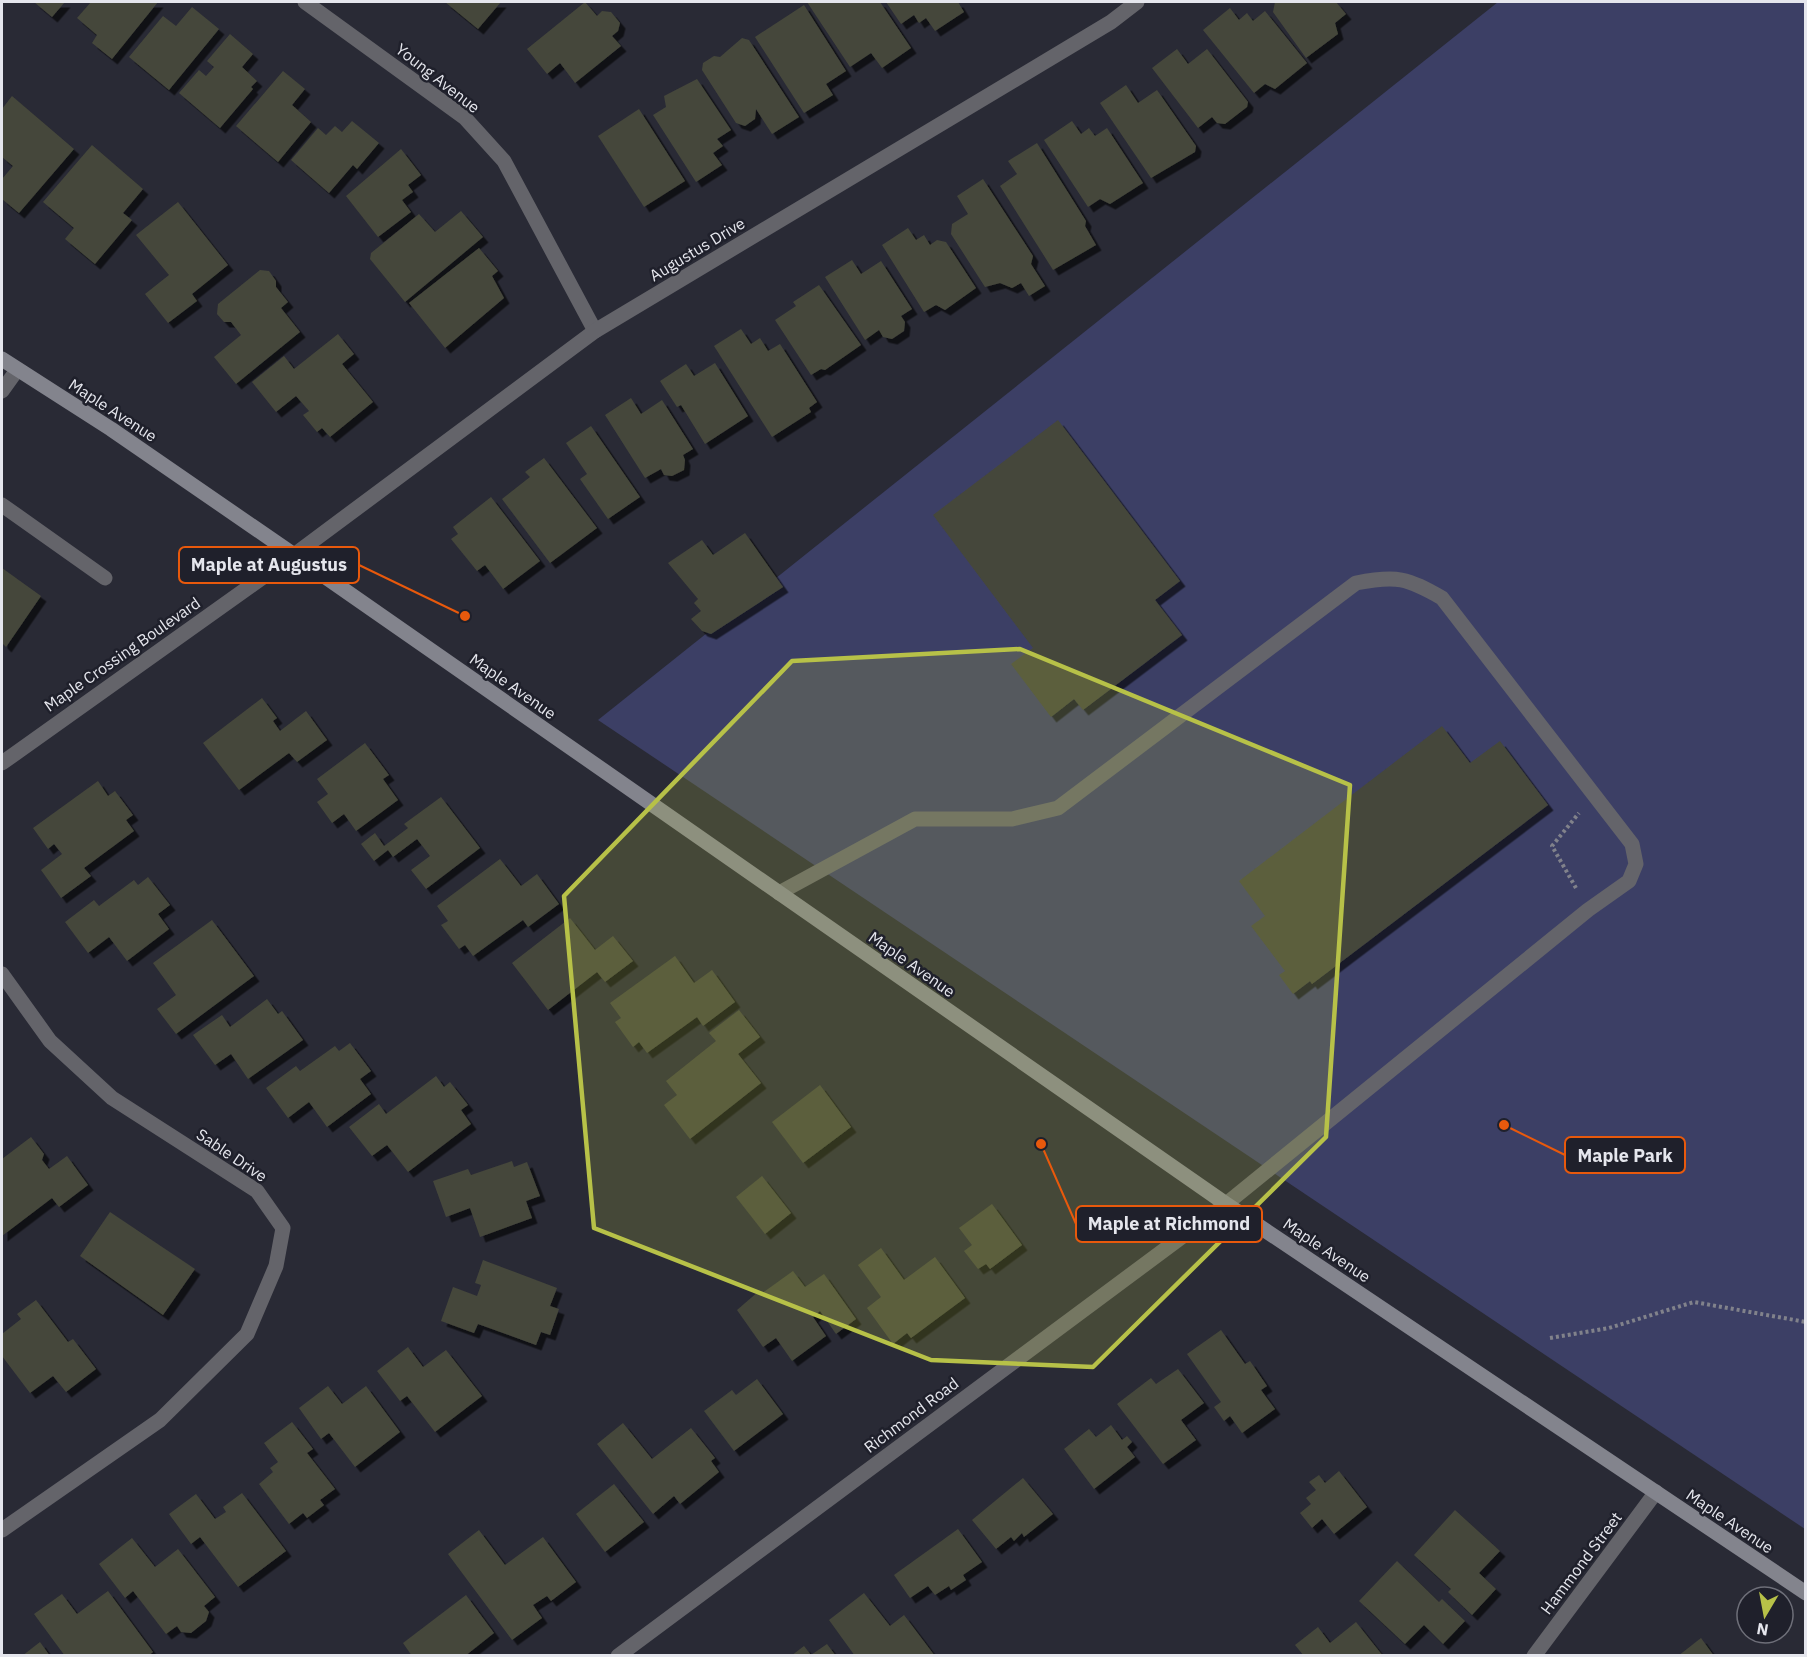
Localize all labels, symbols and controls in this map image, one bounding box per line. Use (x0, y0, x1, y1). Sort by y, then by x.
street label: Young Avenue (392, 39, 484, 117)
street label: Augustus Drive (646, 213, 749, 285)
street label: Maple Avenue (65, 374, 161, 446)
callout: Maple at Augustus (179, 547, 359, 583)
text: Maple at Augustus (191, 553, 347, 576)
street label: Maple Crossing Boulevard (40, 592, 204, 716)
street label: Maple Avenue (466, 649, 560, 723)
street label: Maple Avenue (865, 927, 959, 1001)
street label: Sable Drive (193, 1124, 271, 1186)
callout: Maple Park (1565, 1137, 1685, 1173)
text: Maple Park (1577, 1144, 1673, 1167)
callout: Maple at Richmond (1076, 1206, 1262, 1242)
text: Maple at Richmond (1088, 1212, 1250, 1235)
street label: Maple Avenue (1279, 1213, 1375, 1287)
street label: Richmond Road (860, 1373, 962, 1457)
street label: Maple Avenue (1682, 1484, 1778, 1558)
street label: Hammond Street (1536, 1508, 1626, 1618)
north arrow (1735, 1585, 1795, 1645)
text: N (1755, 1619, 1770, 1641)

